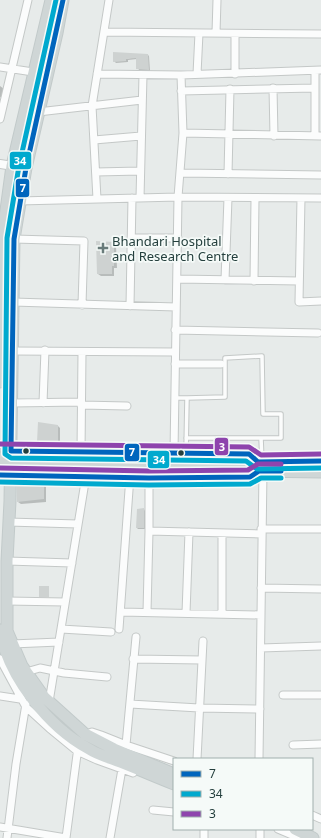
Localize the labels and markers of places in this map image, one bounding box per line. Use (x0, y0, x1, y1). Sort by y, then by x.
place label: Bhandari Hospital and Research Centre (112, 232, 238, 265)
marker: Bhandari Hospital and Research Centre (97, 242, 109, 254)
unlabelled marker (21, 446, 31, 456)
unlabelled marker (176, 448, 186, 458)

